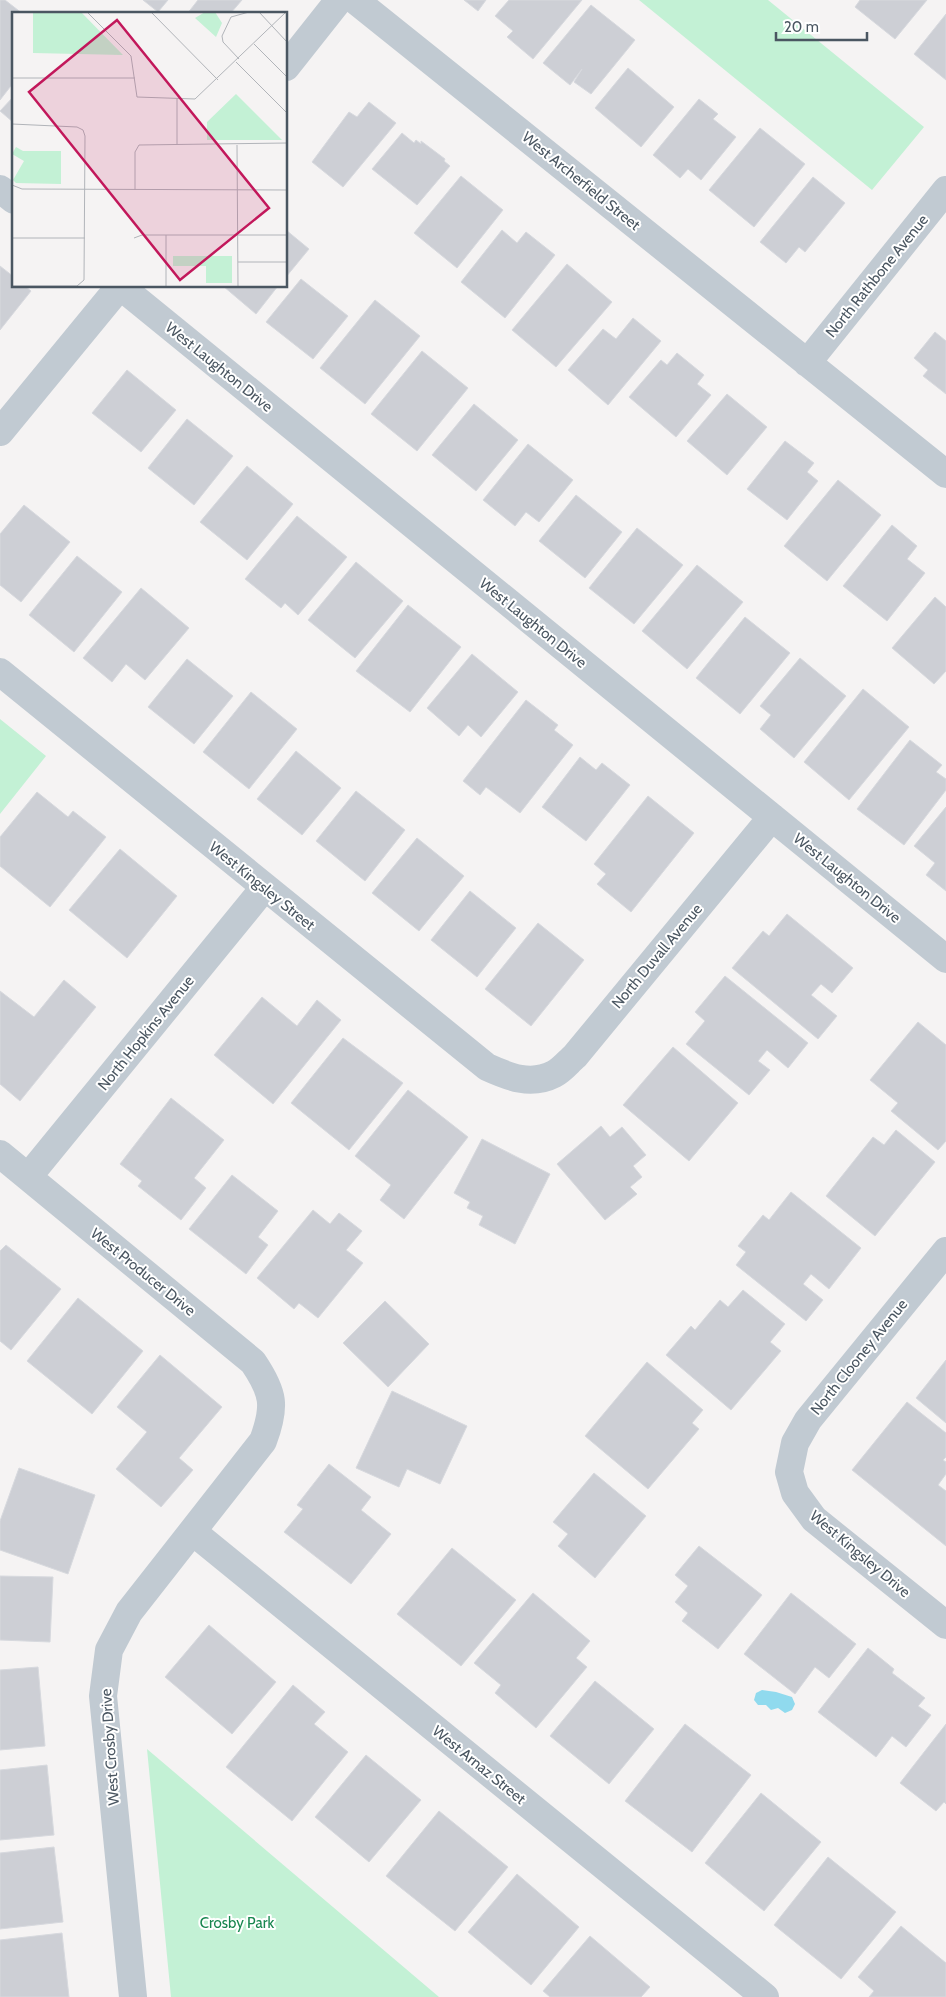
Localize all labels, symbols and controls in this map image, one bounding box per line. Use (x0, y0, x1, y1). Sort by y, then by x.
scale bar (776, 10, 867, 42)
inset map (12, 12, 288, 288)
text: 20 m (784, 18, 819, 36)
street label: West Archerfield Street (518, 128, 644, 234)
street label: North Rathbone Avenue (822, 211, 932, 341)
street label: West Laughton Drive (162, 318, 276, 416)
street label: West Laughton Drive (476, 574, 590, 672)
street label: West Laughton Drive (790, 829, 904, 927)
street label: West Kingsley Street (206, 838, 318, 934)
street label: North Duvall Avenue (608, 900, 706, 1012)
street label: North Hopkins Avenue (94, 972, 198, 1094)
street label: West Producer Drive (87, 1224, 199, 1320)
street label: North Clooney Avenue (807, 1295, 911, 1418)
street label: West Kingsley Drive (806, 1507, 914, 1601)
street label: West Crosby Drive (97, 1688, 123, 1806)
street label: West Arnaz Street (429, 1722, 529, 1808)
park label: Crosby Park (200, 1914, 274, 1932)

